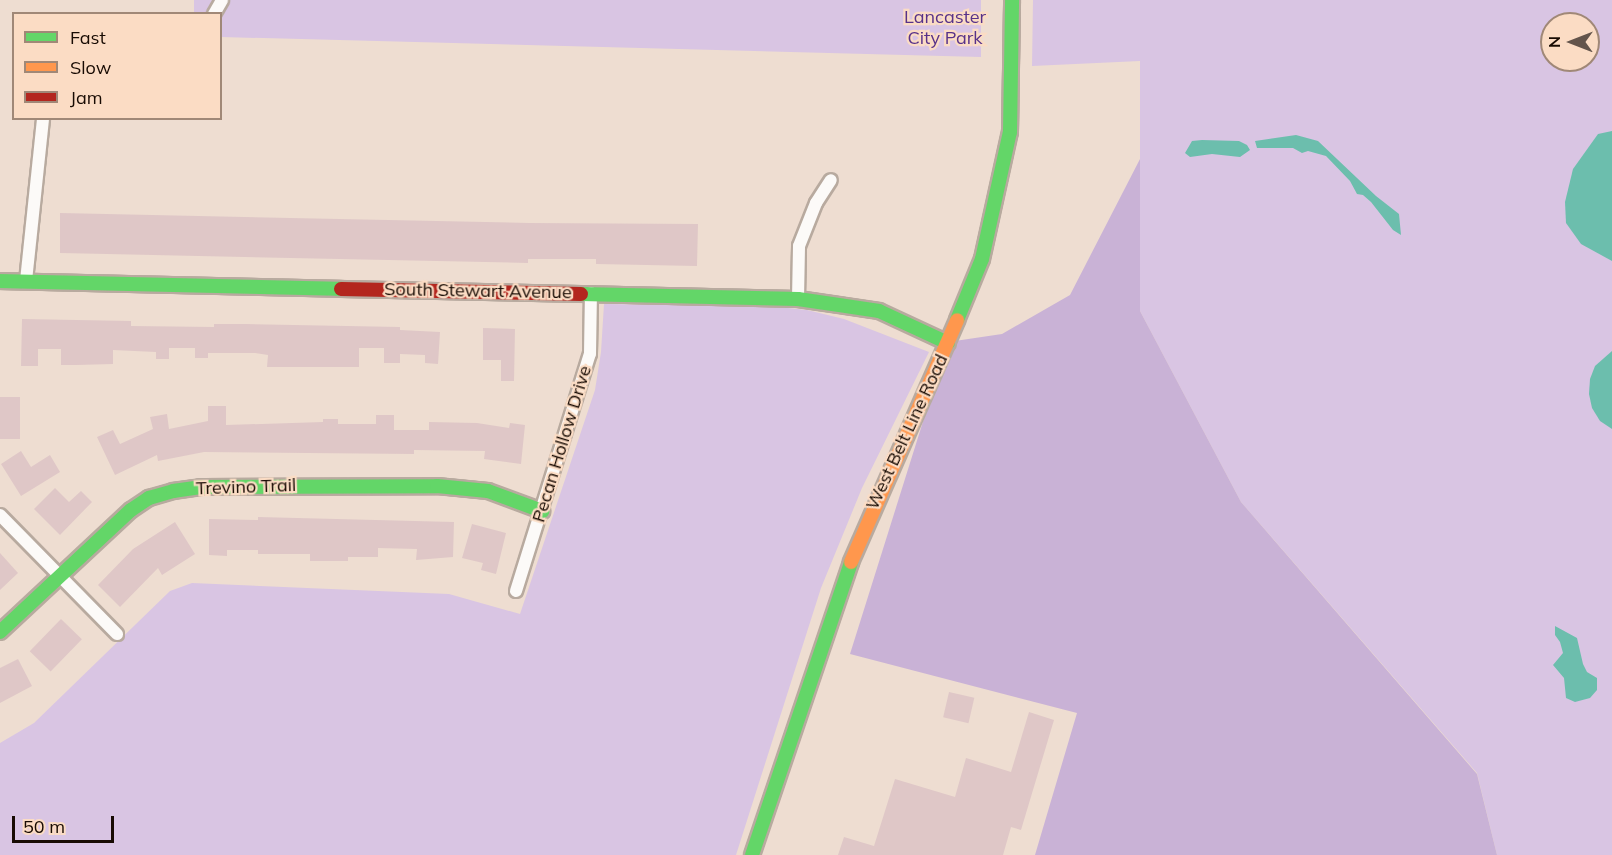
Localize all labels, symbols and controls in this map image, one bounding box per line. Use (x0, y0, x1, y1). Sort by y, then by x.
park label: Lancaster City Park (904, 7, 986, 50)
legend (12, 12, 222, 120)
north arrow (1540, 12, 1600, 72)
text: Fast (70, 26, 106, 49)
text: N (1544, 36, 1564, 48)
text: Slow (70, 56, 111, 79)
text: Jam (70, 86, 103, 109)
street label: South Stewart Avenue (384, 279, 572, 303)
street label: West Belt Line Road (861, 351, 953, 513)
street label: Pecan Hollow Drive (528, 363, 596, 525)
street label: Trevino Trail (196, 474, 296, 500)
scale bar (15, 804, 117, 842)
text: 50 m (23, 815, 65, 838)

